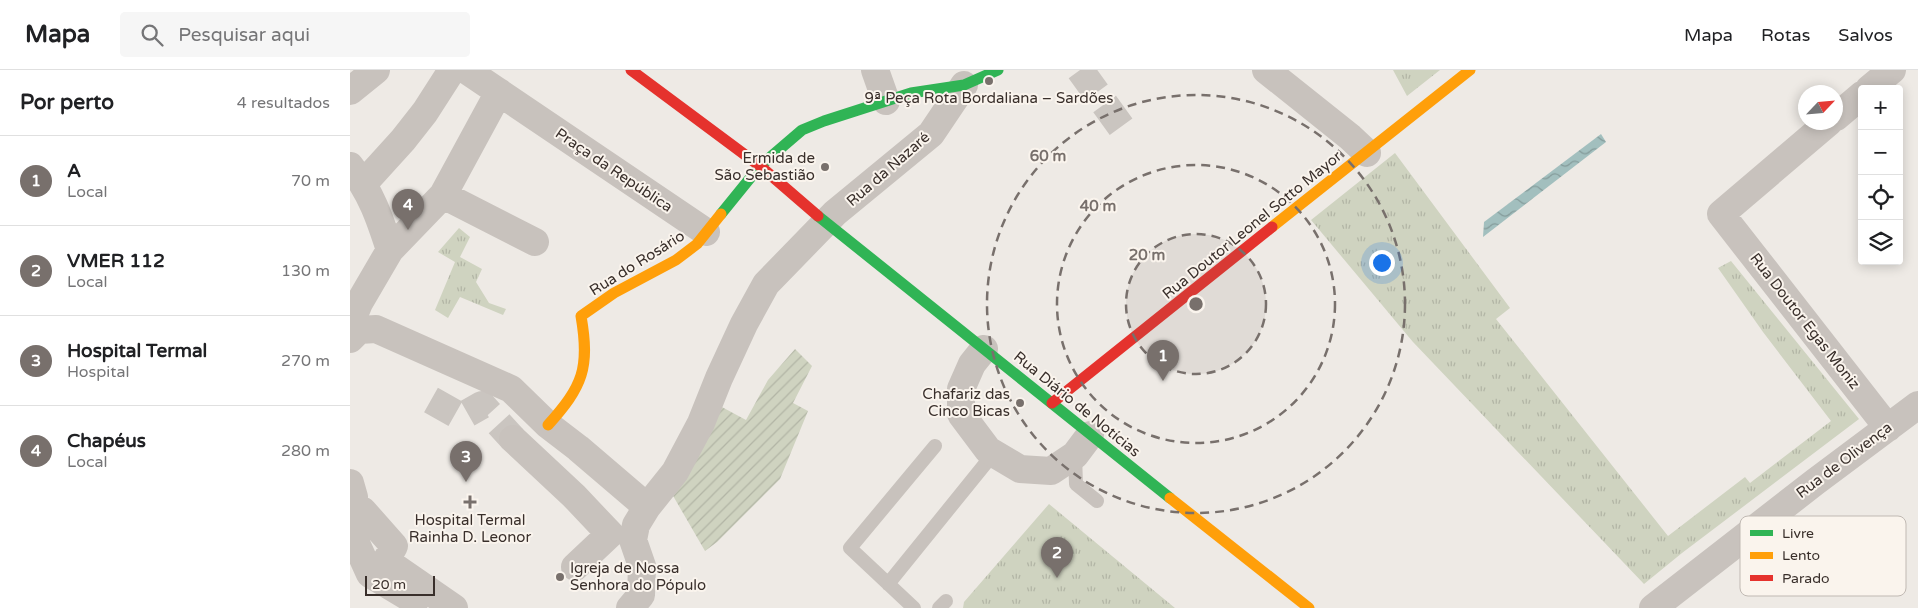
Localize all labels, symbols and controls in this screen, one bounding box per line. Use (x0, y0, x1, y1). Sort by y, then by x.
search box (120, 12, 470, 57)
text: Mapa (25, 20, 90, 49)
icon: search (138, 21, 166, 49)
text: Pesquisar aqui (178, 24, 310, 46)
text: Mapa (1684, 24, 1733, 46)
text: Rotas (1761, 24, 1810, 46)
text: Salvos (1838, 24, 1893, 46)
marker: 9ª Peça Rota Bordaliana – Sardões (983, 75, 995, 87)
north arrow (1798, 85, 1843, 130)
map controls (1858, 85, 1903, 265)
button: + (1858, 85, 1903, 130)
place label: 9ª Peça Rota Bordaliana – Sardões (865, 89, 1113, 107)
text: Por perto (20, 90, 114, 115)
text: 4 resultados (237, 93, 330, 113)
street label: Praça da República (552, 124, 676, 216)
street label: Rua da Nazaré (843, 128, 933, 210)
button: − (1858, 130, 1903, 175)
text: 60 m (1030, 147, 1066, 165)
street label: Rua Doutor Leonel Sotto Mayor (1159, 147, 1346, 303)
place label: Ermida de São Sebastião (715, 149, 815, 184)
text: A (67, 160, 81, 182)
marker: Ermida de São Sebastião (819, 161, 831, 173)
text: 1 (31, 171, 41, 191)
text: 70 m (291, 171, 330, 191)
button: locate (1858, 175, 1903, 220)
text: Local (67, 182, 107, 202)
pin: 4 (392, 189, 424, 230)
text: 40 m (1080, 197, 1116, 215)
button: layers (1858, 220, 1903, 265)
street label: Rua do Rosário (586, 227, 688, 299)
text: 20 m (1129, 246, 1165, 264)
street label: Rua Doutor Egas Moniz (1746, 249, 1864, 393)
text: VMER 112 (67, 250, 165, 272)
your location (1369, 250, 1395, 276)
text: 2 (31, 261, 41, 281)
text: 130 m (281, 261, 330, 281)
text: Local (67, 272, 107, 292)
centre of rings (1187, 295, 1205, 313)
text: Hospital Termal (67, 340, 207, 362)
pin: 1 (1147, 340, 1179, 381)
street label: Rua Diário de Notícias (1010, 347, 1144, 461)
text: 3 (31, 351, 41, 371)
text: 270 m (281, 351, 330, 371)
text: Hospital (67, 362, 129, 382)
place label: Chafariz das Cinco Bicas (922, 385, 1010, 420)
marker: Chafariz das Cinco Bicas (1014, 397, 1026, 409)
street label: Rua de Olivença (1792, 418, 1896, 502)
text: Chapéus (67, 430, 146, 452)
text: 4 (31, 441, 41, 461)
text: 280 m (281, 441, 330, 461)
pin: 3 (450, 441, 482, 482)
text: Local (67, 452, 107, 472)
marker: Hospital Termal Rainha D. Leonor (463, 495, 477, 509)
place label: Hospital Termal Rainha D. Leonor (409, 511, 531, 546)
legend (1740, 516, 1906, 596)
text: Livre (1782, 525, 1814, 542)
pin: 2 (1041, 537, 1073, 578)
text: Lento (1782, 547, 1820, 564)
place label: Igreja de Nossa Senhora do Pópulo (570, 559, 706, 594)
text: Parado (1782, 570, 1830, 587)
marker: Igreja de Nossa Senhora do Pópulo (554, 571, 566, 583)
scale bar (365, 573, 435, 596)
text: 20 m (372, 576, 406, 593)

